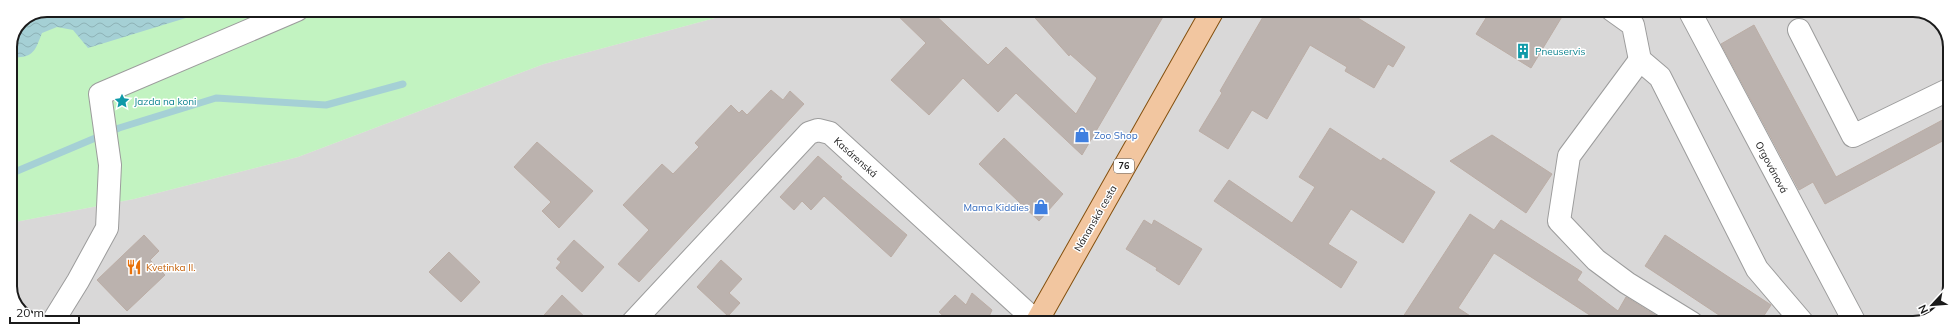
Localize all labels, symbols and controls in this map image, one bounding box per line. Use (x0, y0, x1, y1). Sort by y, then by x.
building icon: Pneuservis (1514, 42, 1532, 60)
place label: Pneuservis (1535, 45, 1586, 58)
place icon: Jazda na koni (113, 92, 131, 110)
place label: Jazda na koni (134, 95, 196, 108)
shop icon: Zoo Shop (1073, 126, 1091, 144)
place label: Zoo Shop (1094, 129, 1138, 142)
street label: Kasárenská (831, 134, 880, 180)
street label: Orgovánová (1752, 139, 1791, 195)
road number: 76 (1114, 159, 1134, 173)
street label: Nánanská cesta (1071, 183, 1120, 254)
shop icon: Mama Kiddies (1032, 198, 1050, 216)
place label: Mama Kiddies (964, 201, 1029, 214)
restaurant icon: Kvetinka II. (125, 258, 143, 276)
place label: Kvetinka II. (146, 261, 196, 274)
north arrow (1912, 285, 1952, 325)
scale bar (10, 299, 79, 325)
text: N (1915, 303, 1931, 316)
text: 20 m (16, 305, 44, 320)

